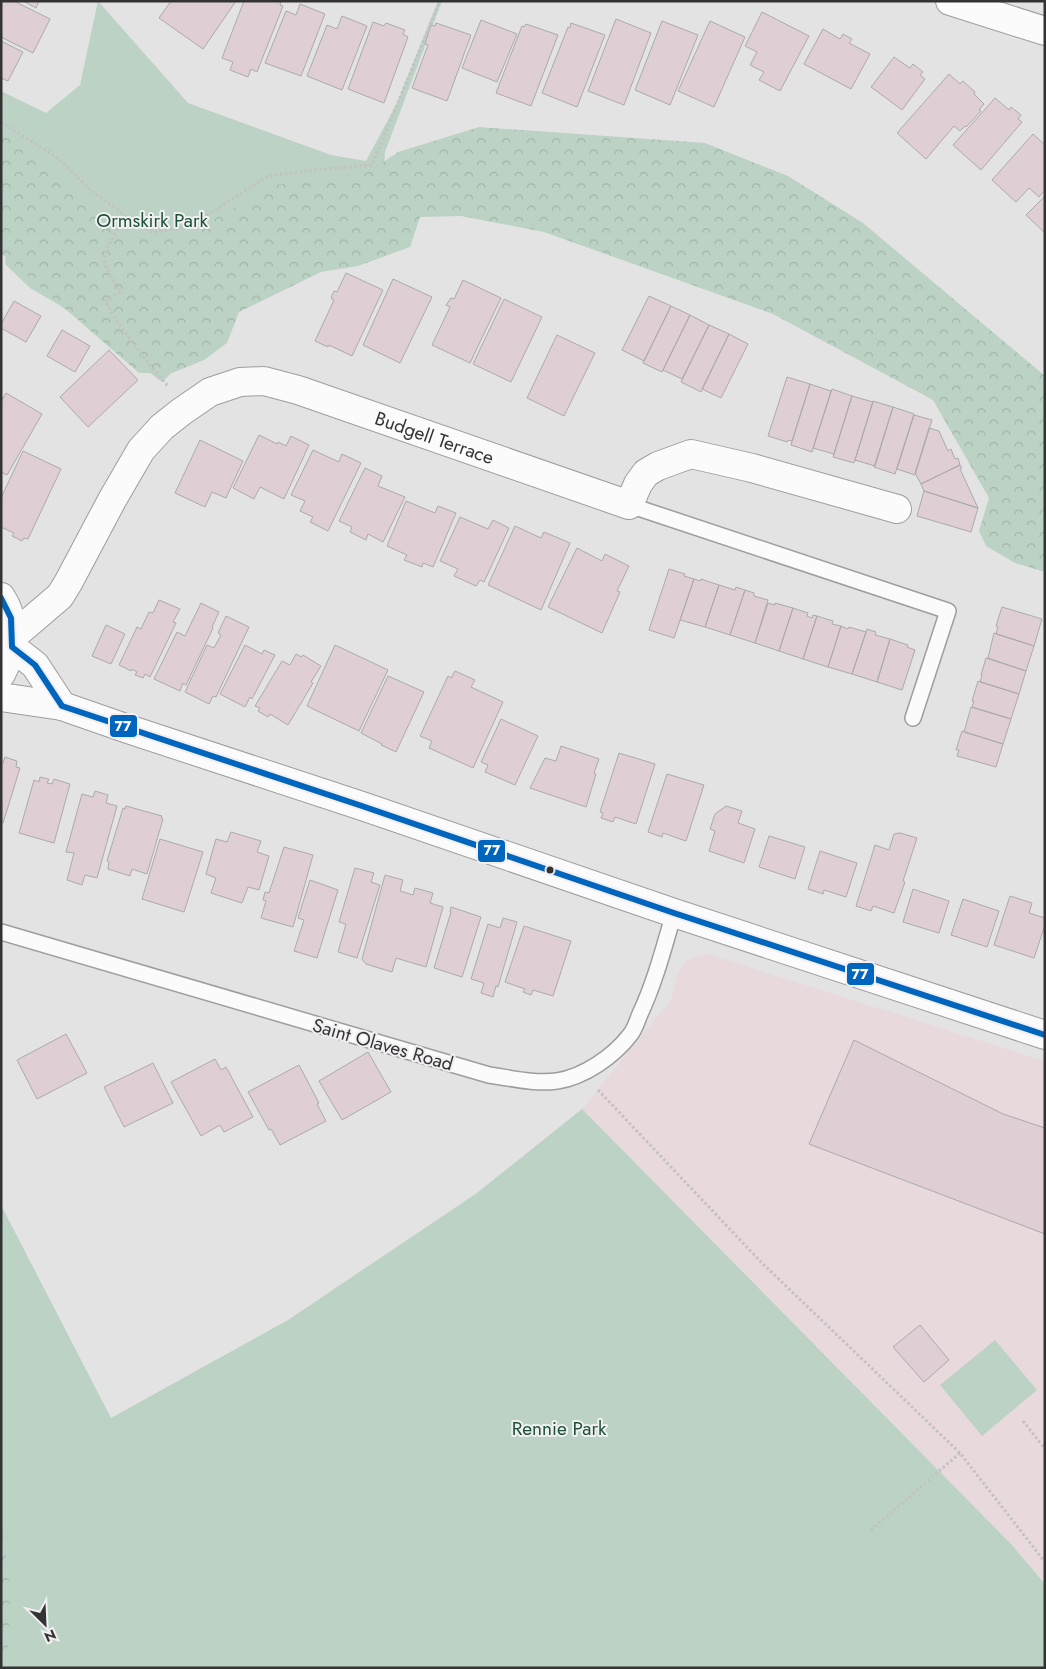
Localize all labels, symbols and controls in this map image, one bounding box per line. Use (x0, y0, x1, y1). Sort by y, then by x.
park label: Ormskirk Park (96, 207, 209, 234)
street label: Budgell Terrace (371, 405, 498, 471)
line badge: 77 (109, 714, 138, 738)
text: 77 (115, 716, 132, 736)
line badge: 77 (477, 839, 506, 863)
text: 77 (484, 840, 501, 860)
unlabelled marker (545, 865, 555, 875)
line badge: 77 (846, 962, 875, 986)
text: 77 (852, 964, 869, 984)
street label: Saint Olaves Road (309, 1011, 456, 1077)
park label: Rennie Park (512, 1415, 607, 1442)
north arrow (20, 1599, 70, 1649)
text: N (41, 1624, 59, 1647)

